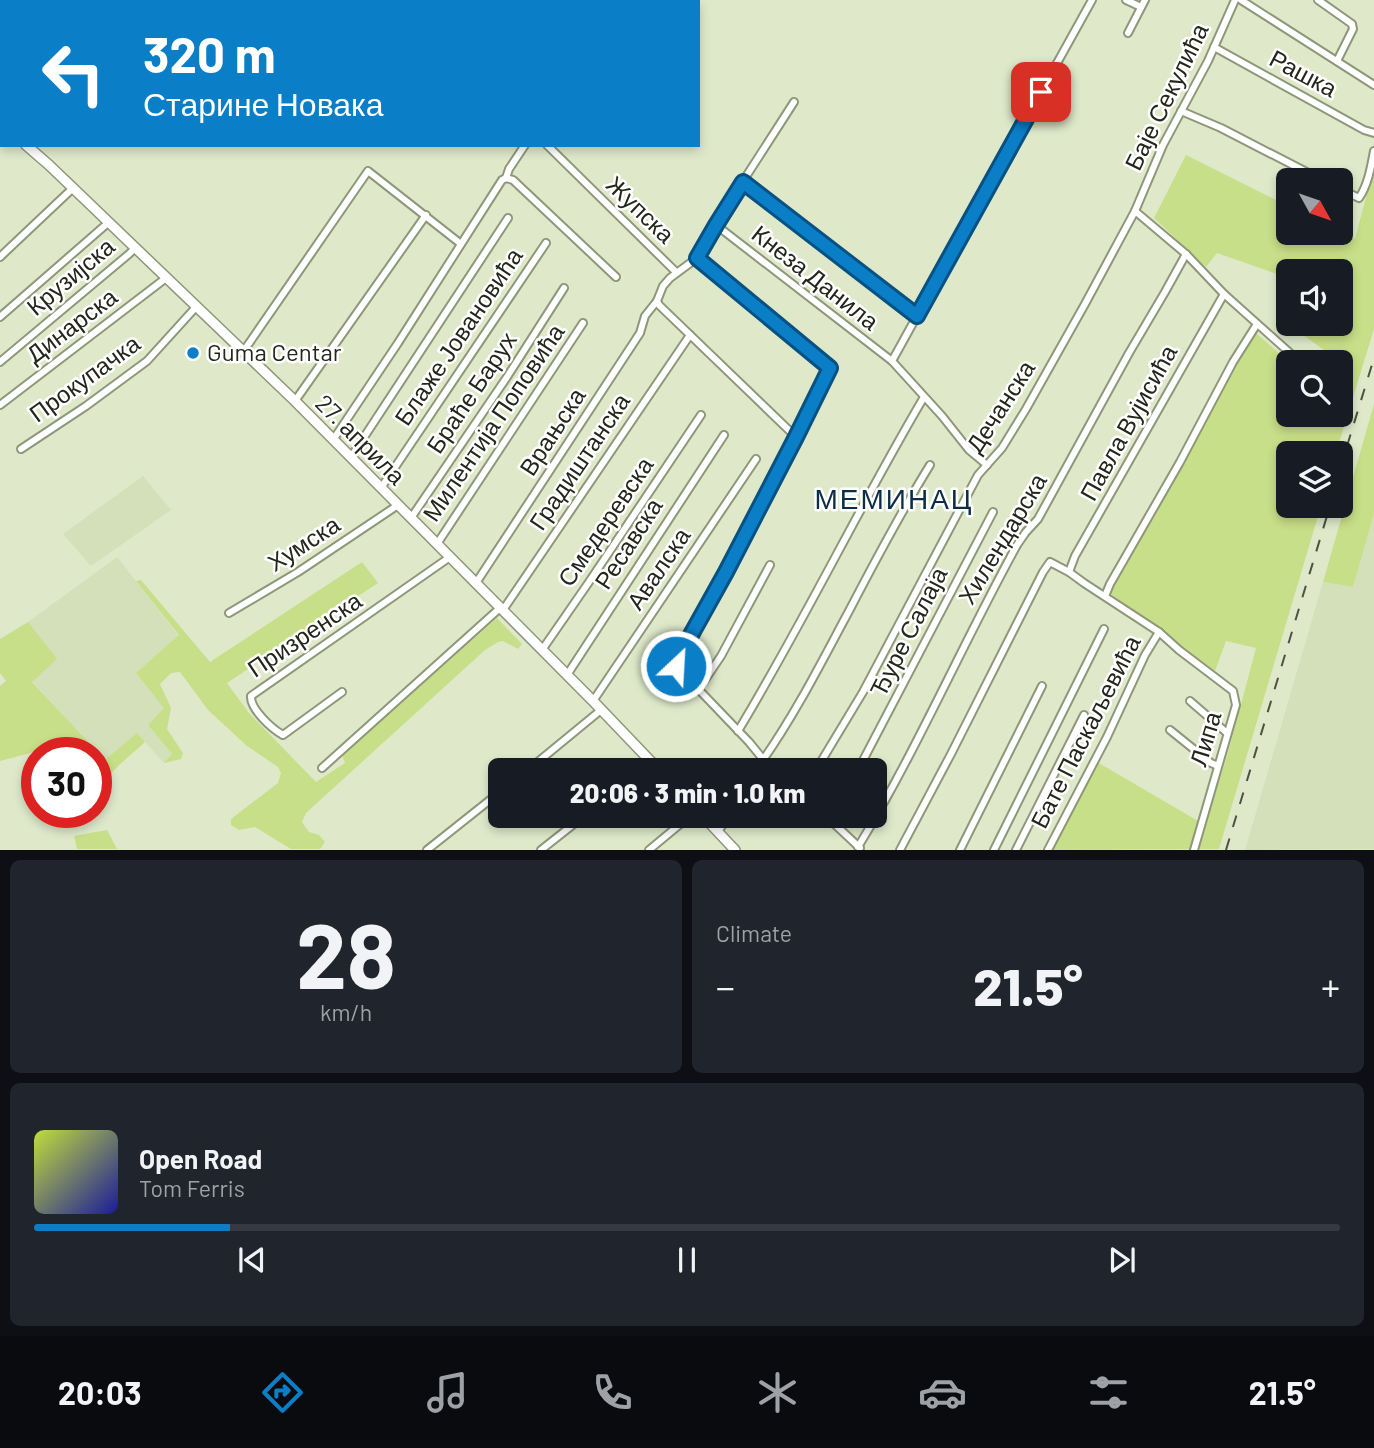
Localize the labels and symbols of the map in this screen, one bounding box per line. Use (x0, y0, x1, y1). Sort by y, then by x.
street label: Баје Секулића (1118, 18, 1214, 174)
street label: Рашка (1265, 43, 1343, 103)
pin (1011, 62, 1071, 122)
north arrow (1276, 168, 1353, 245)
street label: Жупска (601, 170, 682, 249)
street label: Кнеза Данила (747, 218, 886, 336)
street label: Крузијска (20, 231, 120, 321)
street label: Блаже Јовановића (388, 241, 528, 430)
street label: Динарска (20, 281, 123, 368)
street label: Милентија Поповића (416, 317, 570, 526)
street label: Браће Барух (420, 326, 522, 458)
street label: Прокупачка (23, 328, 146, 428)
place label: Guma Centar (207, 337, 342, 366)
street label: Павла Вујисића (1073, 339, 1183, 505)
marker: Guma Centar (185, 345, 201, 361)
street label: Дечанска (959, 354, 1041, 458)
street label: Врањска (513, 381, 591, 480)
street label: Градиштанска (522, 387, 636, 535)
street label: 27. априла (310, 388, 412, 490)
street label: Смедеревска (551, 451, 659, 591)
street label: Хилендарска (951, 467, 1052, 609)
district label: МЕМИНАЦ (814, 481, 974, 515)
street label: Ресавска (588, 492, 668, 594)
street label: Хумска (262, 508, 345, 577)
street label: Авалска (620, 521, 696, 614)
street label: Ђуре Салаја (863, 561, 953, 701)
street label: Призренска (242, 585, 367, 683)
position arrow (639, 629, 713, 703)
street label: Бате Паскаљевића (1024, 630, 1146, 833)
street label: Липа (1183, 707, 1227, 769)
speed limit sign: 30 (21, 737, 112, 828)

